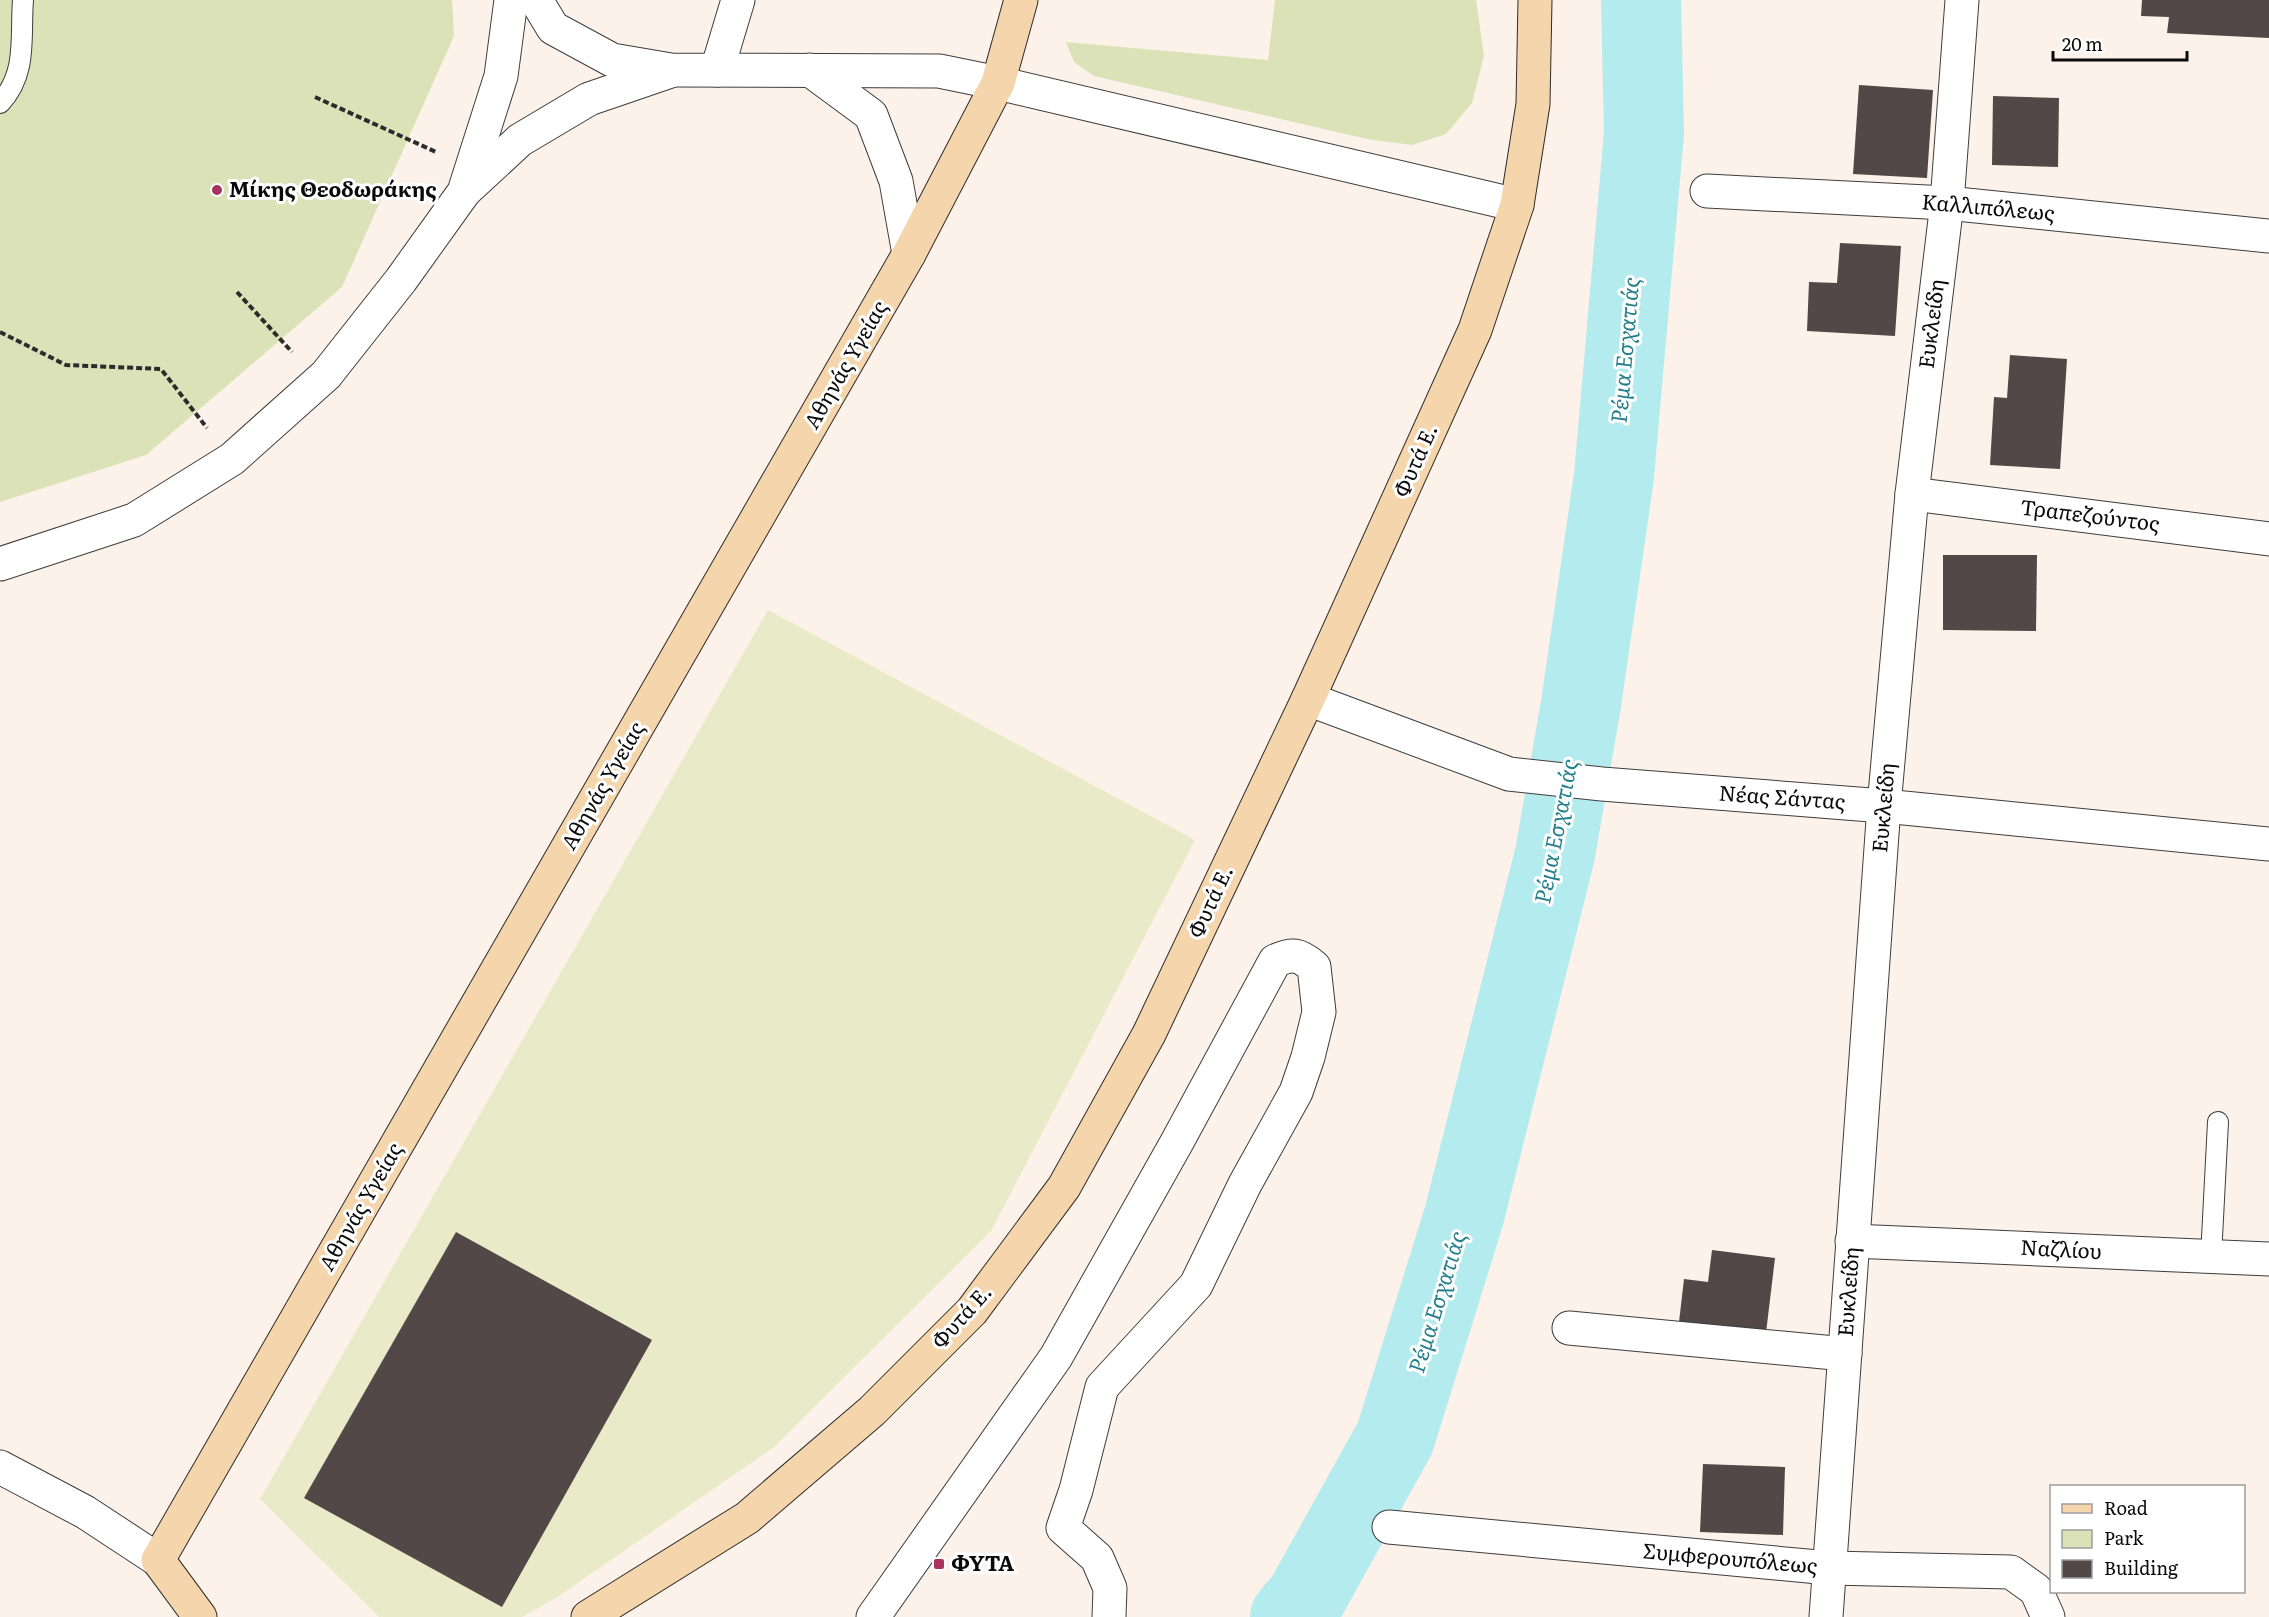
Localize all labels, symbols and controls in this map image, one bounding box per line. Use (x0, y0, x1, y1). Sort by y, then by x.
scale bar (2053, 24, 2186, 62)
text: 20 m (2062, 30, 2103, 57)
place label: Μίκης Θεοδωράκης (229, 172, 436, 203)
marker: Μίκης Θεοδωράκης (210, 183, 224, 197)
street label: Καλλιπόλεως (1920, 184, 2056, 227)
water label: Ρέμα Εσχατιάς (1601, 275, 1646, 424)
street label: Ευκλείδη (1909, 277, 1950, 370)
street label: Αθηνάς Υγείας (794, 294, 893, 434)
street label: Φυτά Ε. (1384, 418, 1444, 502)
street label: Τραπεζούντος (2019, 490, 2162, 537)
street label: Αθηνάς Υγείας (551, 715, 650, 855)
water label: Ρέμα Εσχατιάς (1524, 755, 1585, 906)
street label: Ευκλείδη (1862, 762, 1901, 854)
street label: Νέας Σάντας (1718, 776, 1846, 815)
street label: Φυτά Ε. (1178, 859, 1239, 943)
street label: Αθηνάς Υγείας (309, 1136, 408, 1276)
water label: Ρέμα Εσχατιάς (1398, 1226, 1473, 1377)
street label: Ναζλίου (2020, 1230, 2103, 1265)
street label: Ευκλείδη (1828, 1246, 1865, 1338)
street label: Φυτά Ε. (923, 1276, 998, 1355)
legend (2050, 1485, 2245, 1593)
text: Road (2104, 1494, 2148, 1521)
text: Park (2104, 1524, 2145, 1551)
street label: Συμφερουπόλεως (1642, 1533, 1819, 1580)
place label: ΦΥΤΑ (951, 1546, 1014, 1577)
text: Building (2104, 1554, 2179, 1581)
marker: ΦΥΤΑ (932, 1557, 946, 1571)

